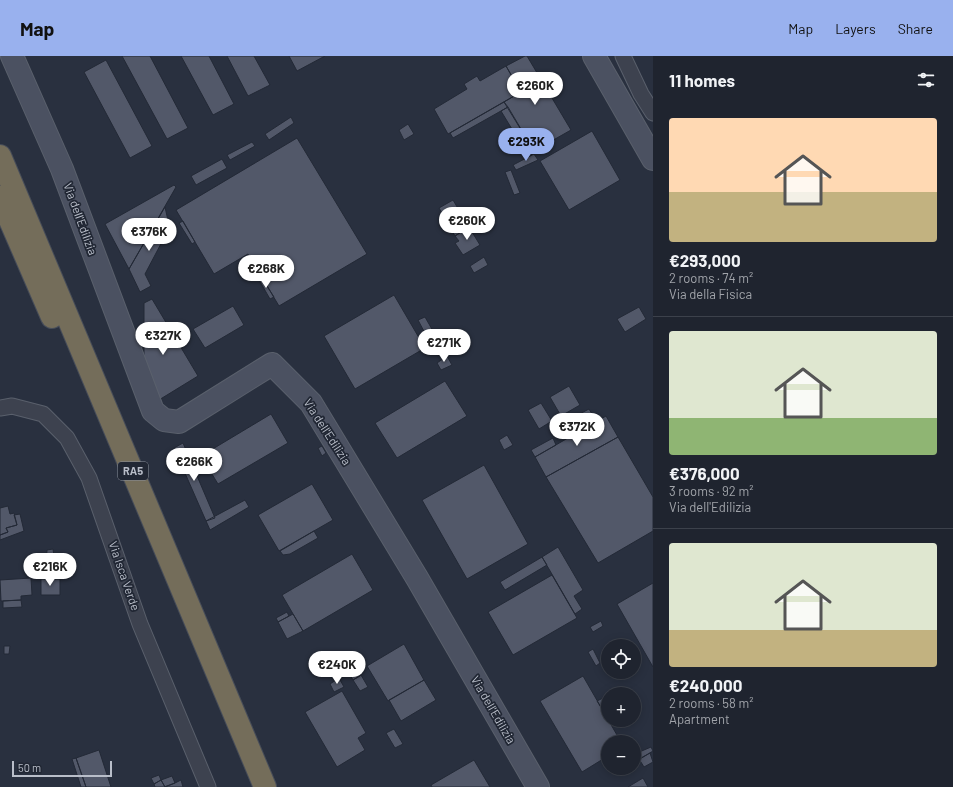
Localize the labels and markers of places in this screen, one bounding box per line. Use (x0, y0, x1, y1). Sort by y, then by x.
pin: €260K (507, 72, 563, 106)
pin: €293K (498, 128, 554, 162)
pin: €260K (439, 207, 495, 241)
pin: €376K (121, 218, 177, 252)
pin: €268K (238, 255, 294, 289)
pin: €327K (135, 322, 191, 356)
pin: €271K (416, 329, 472, 363)
pin: €372K (549, 413, 605, 447)
pin: €266K (166, 448, 222, 482)
pin: €216K (22, 553, 78, 587)
pin: €240K (309, 651, 365, 685)

